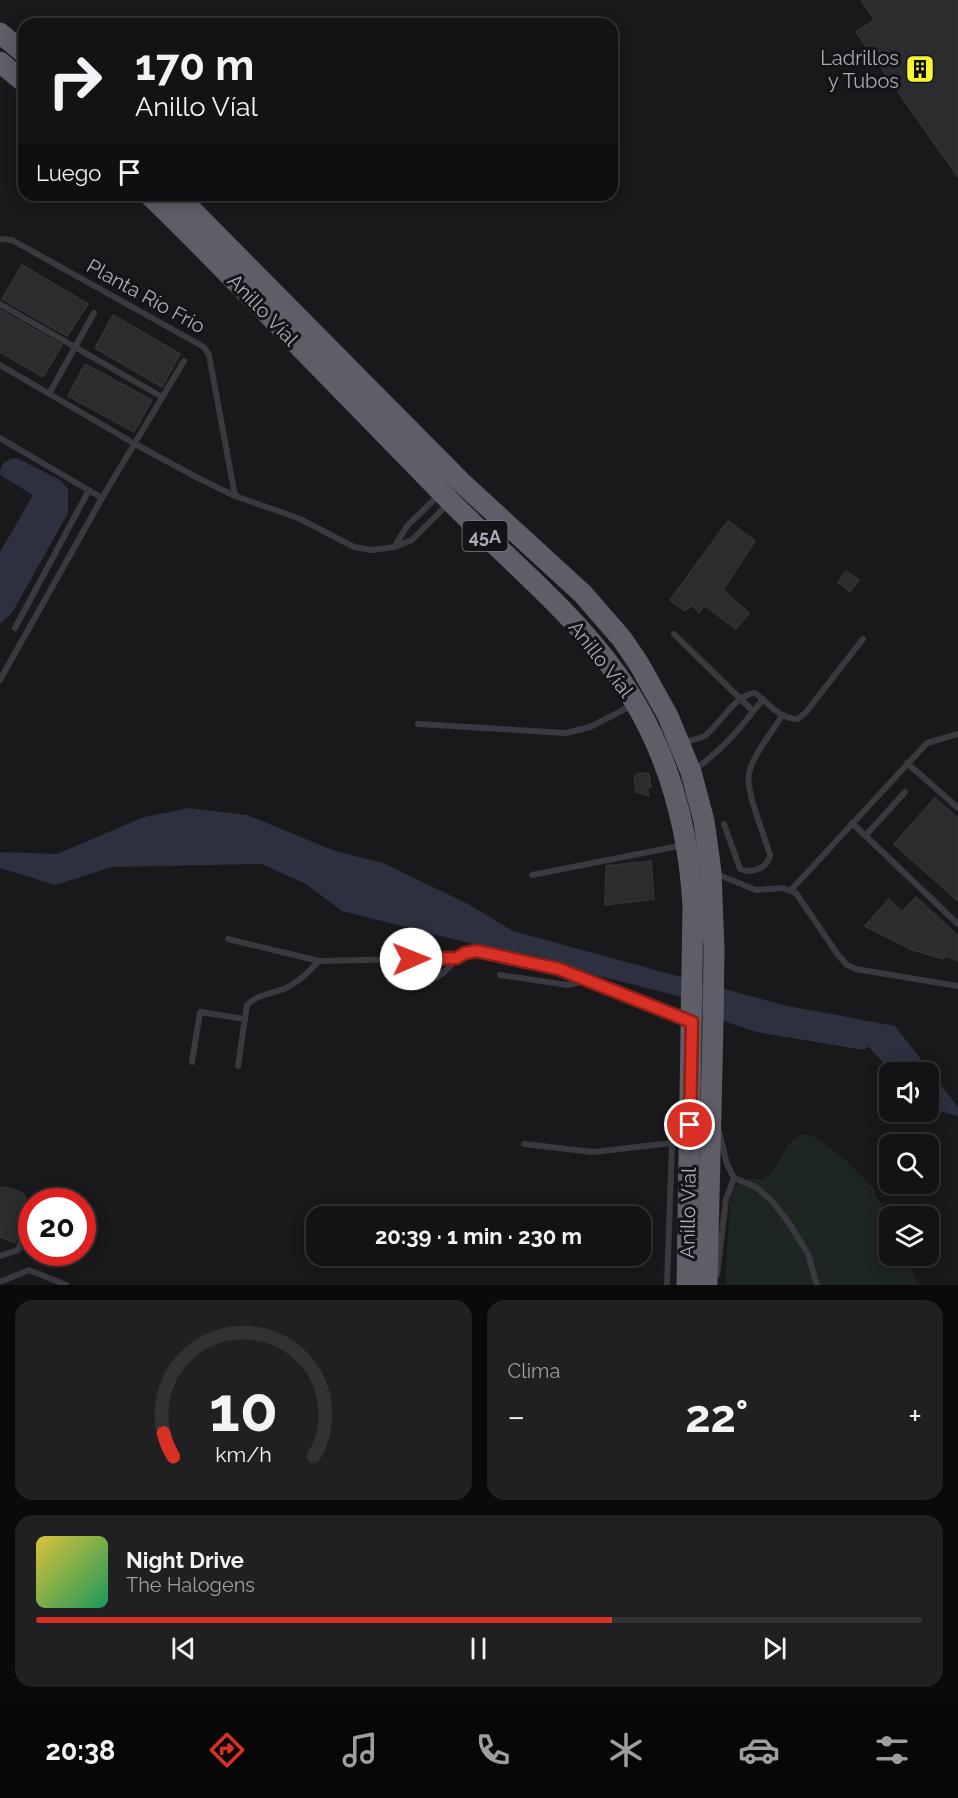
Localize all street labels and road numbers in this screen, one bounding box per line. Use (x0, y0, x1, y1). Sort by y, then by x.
street label: Planta Río Frio (83, 254, 209, 338)
street label: Anillo Víal (223, 269, 304, 351)
road number: 45A (462, 521, 508, 551)
street label: Anillo Víal (564, 616, 639, 703)
street label: Anillo Víal (675, 1167, 701, 1259)

